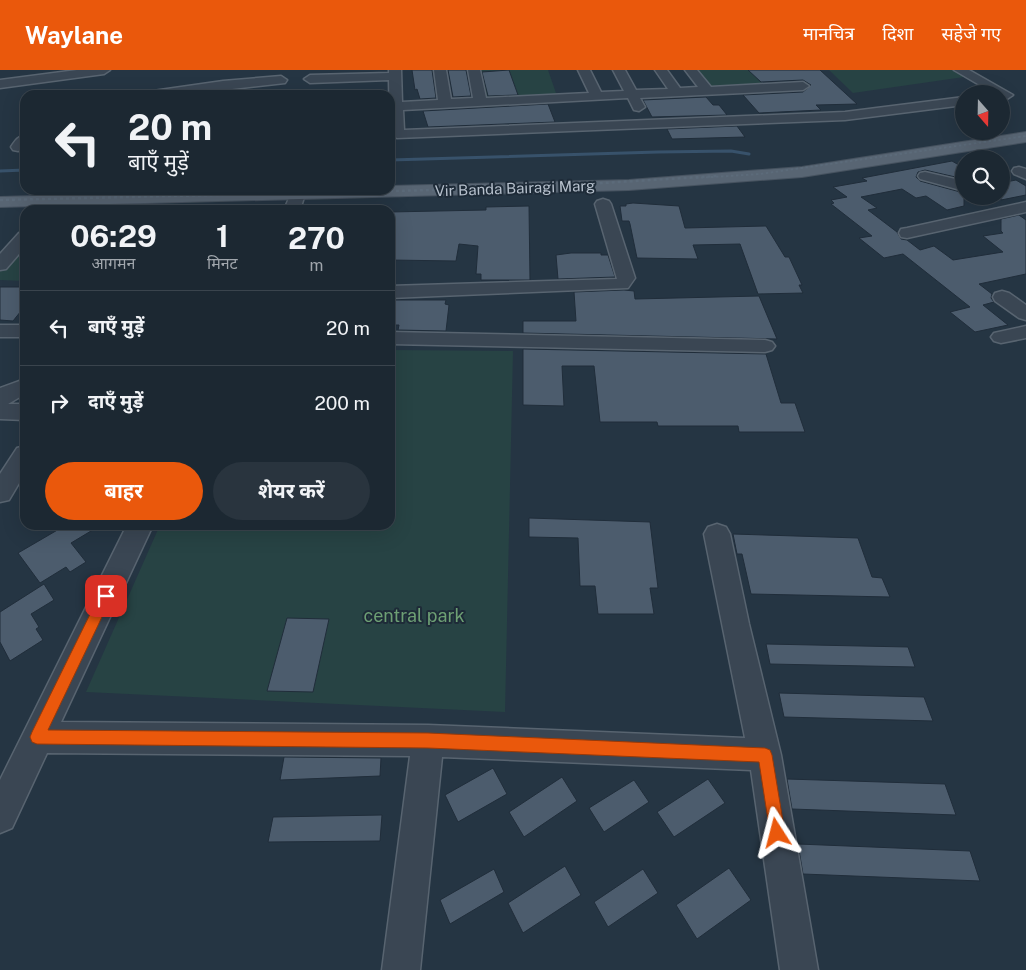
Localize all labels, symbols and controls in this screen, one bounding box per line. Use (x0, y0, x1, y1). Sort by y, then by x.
text: Waylane (25, 21, 123, 49)
text: मानचित्र (803, 23, 854, 44)
text: दिशा (882, 23, 913, 44)
text: सहेजे गए (941, 23, 1001, 44)
north arrow (955, 85, 1010, 140)
map controls (955, 85, 1010, 205)
text: 20 m (128, 107, 212, 148)
icon: left (45, 110, 110, 175)
text: बाएँ मुड़ें (128, 149, 189, 175)
button: search (955, 150, 1010, 205)
street label: Vir Banda Bairagi Marg (434, 177, 596, 199)
text: 06:29 (70, 218, 157, 254)
text: 1 (216, 218, 229, 254)
text: 270 (288, 220, 345, 256)
text: आगमन (92, 254, 135, 273)
text: मिनट (207, 254, 238, 273)
text: m (309, 256, 323, 275)
icon: left (45, 314, 73, 342)
text: बाएँ मुड़ें (88, 315, 144, 337)
text: 20 m (326, 317, 370, 339)
icon: right (45, 389, 73, 417)
text: दाएँ मुड़ें (88, 390, 143, 412)
text: 200 m (314, 392, 370, 414)
button: बाहर (45, 462, 203, 520)
button: शेयर करें (213, 462, 370, 520)
pin (85, 575, 127, 617)
icon: arrive (92, 582, 120, 610)
park label: central park (363, 605, 465, 626)
position arrow (750, 806, 802, 858)

